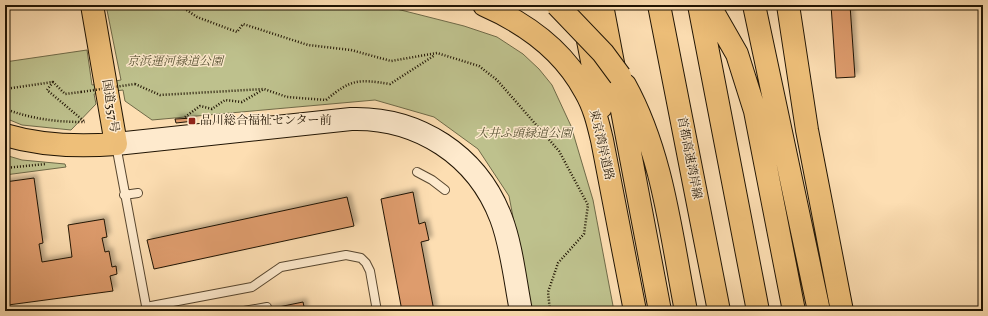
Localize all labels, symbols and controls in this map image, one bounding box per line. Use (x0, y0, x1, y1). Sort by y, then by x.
park label: 京浜運河緑道公園 (127, 54, 225, 70)
street label: 国道357号 (98, 78, 122, 134)
street label: 東京湾岸道路 (585, 108, 617, 182)
place label: 品川総合福祉センター前 (200, 113, 332, 129)
street label: 首都高速湾岸線 (673, 115, 705, 201)
marker: 品川総合福祉センター前 (187, 116, 197, 126)
park label: 大井ふ頭緑道公園 (476, 126, 574, 142)

